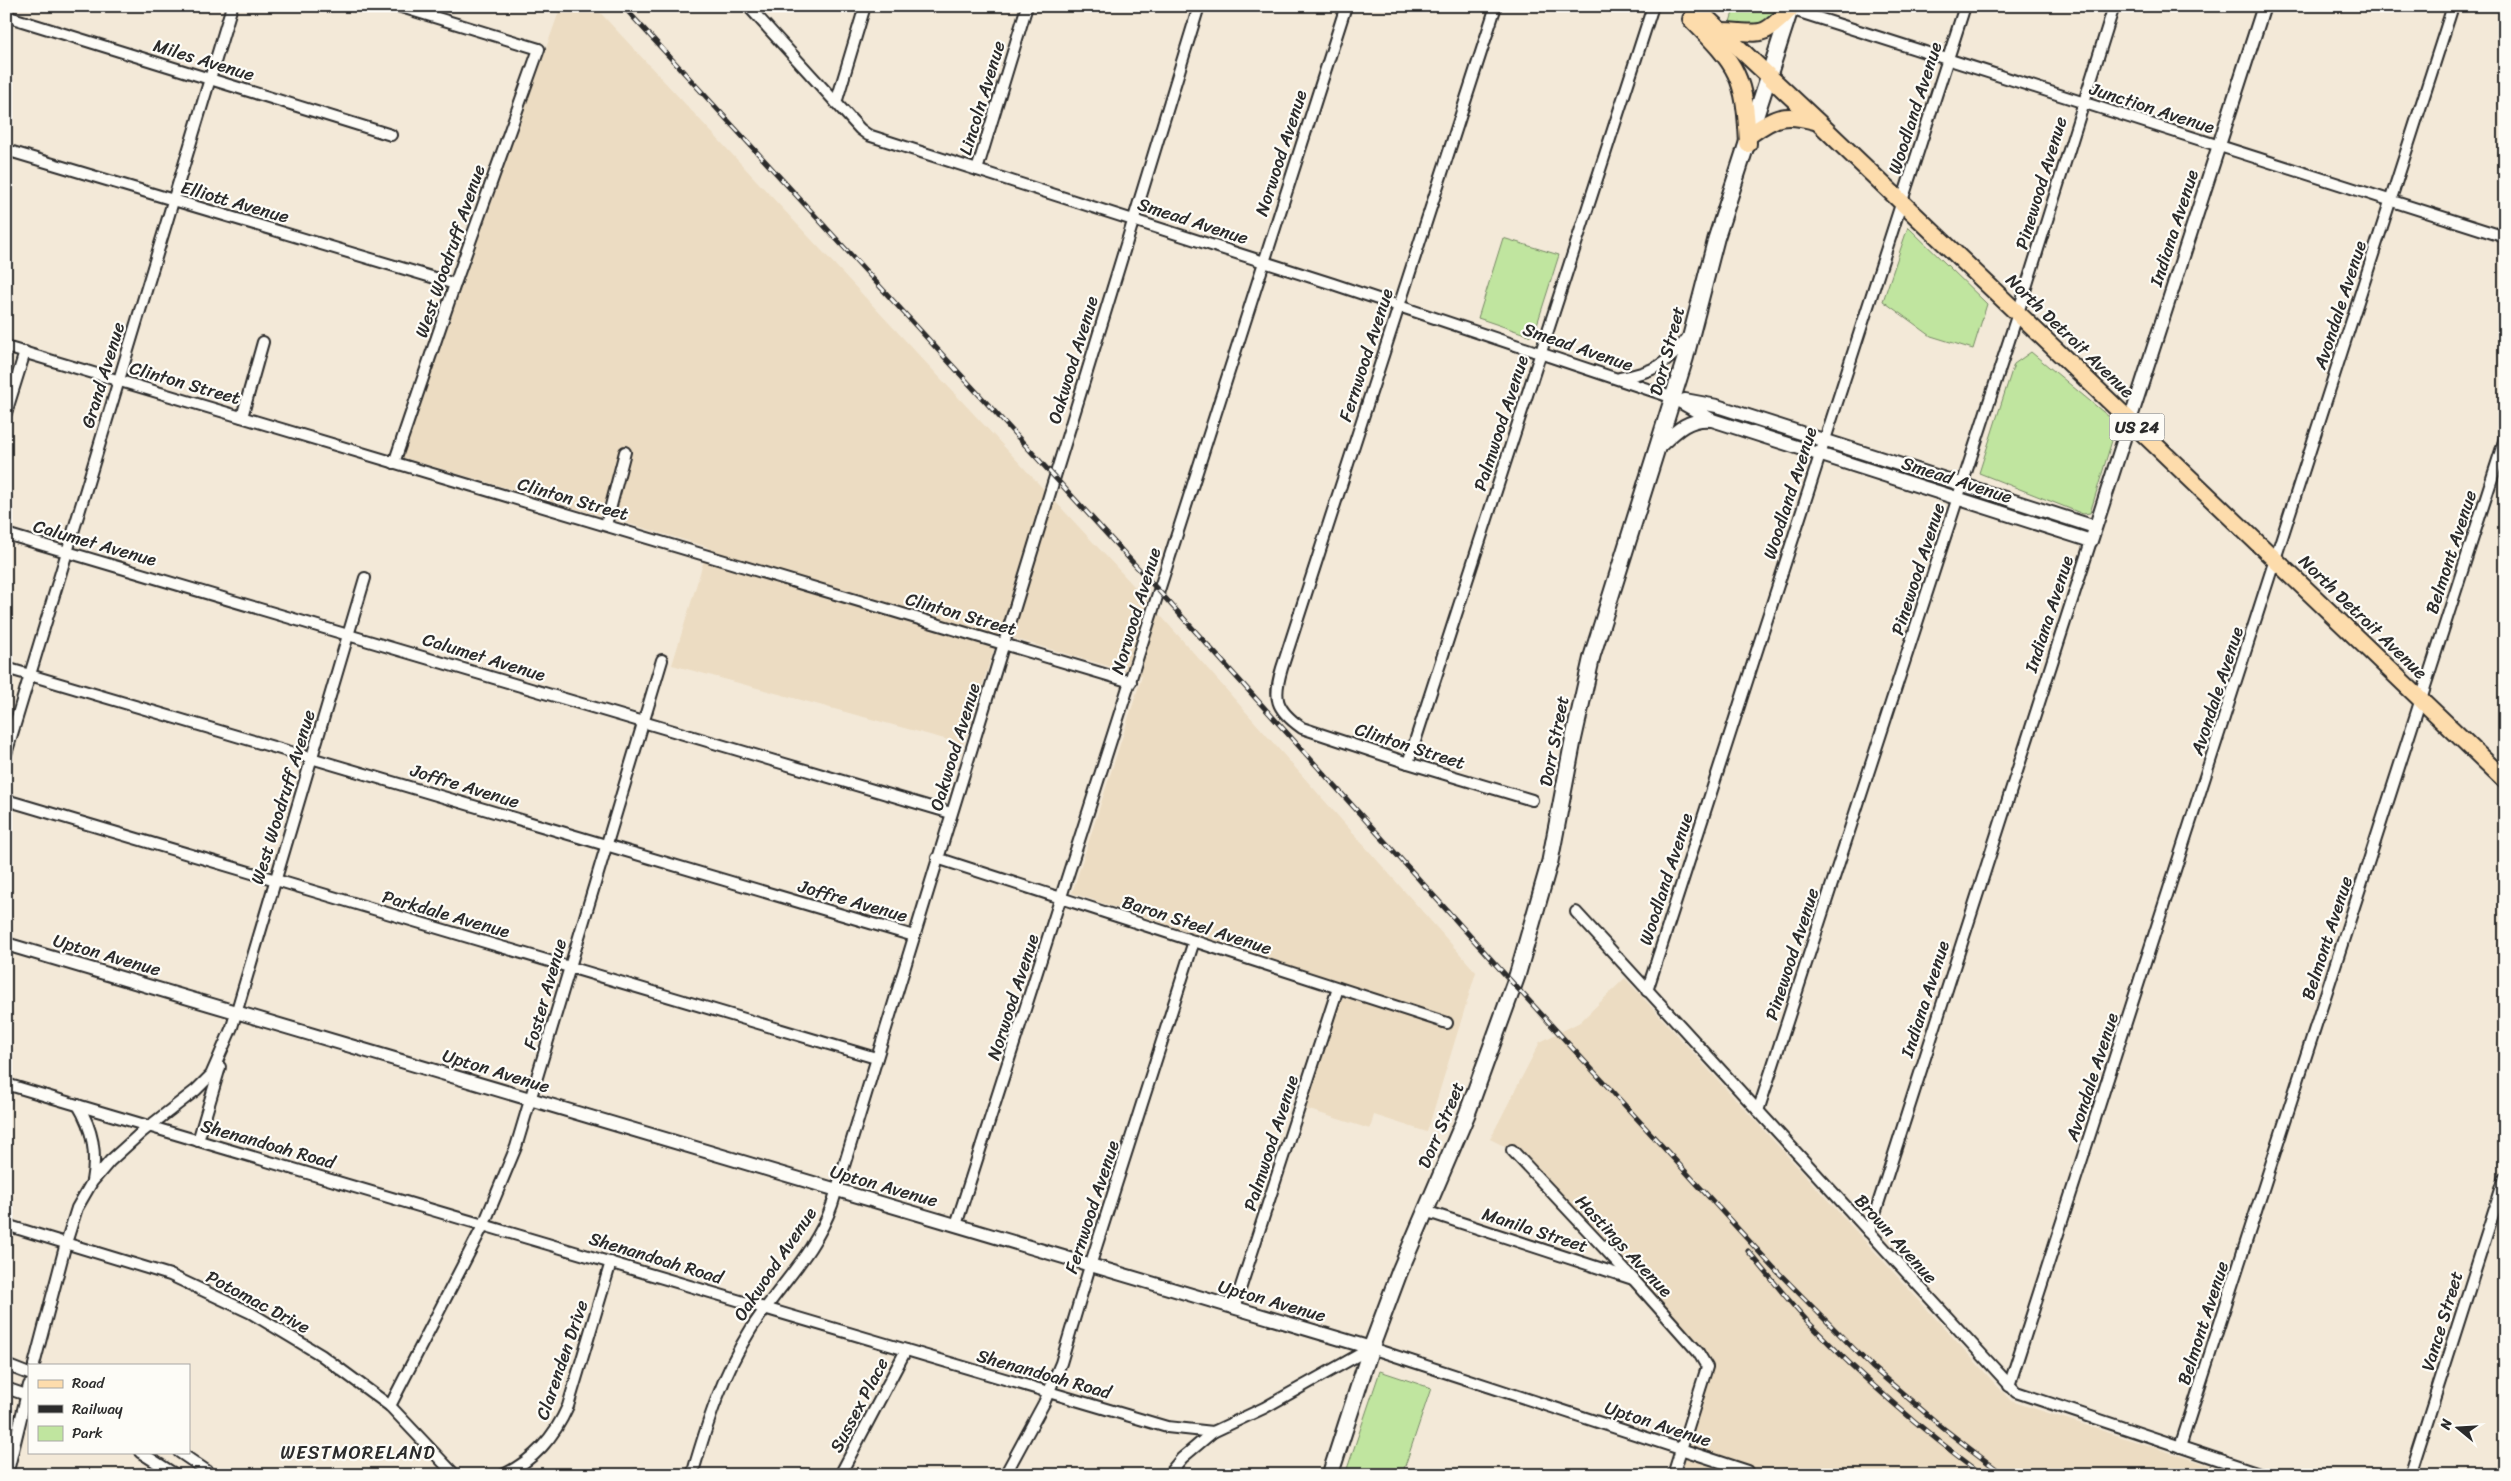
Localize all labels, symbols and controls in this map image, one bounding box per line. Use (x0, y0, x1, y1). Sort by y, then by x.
street label: Miles Avenue (149, 29, 259, 91)
street label: Lincoln Avenue (949, 37, 1015, 159)
street label: Woodland Avenue (1879, 37, 1952, 178)
street label: Junction Avenue (2084, 72, 2219, 143)
street label: Norwood Avenue (1246, 85, 1317, 220)
street label: Pinewood Avenue (2006, 113, 2076, 253)
street label: West Woodruff Avenue (405, 160, 495, 342)
street label: Indiana Avenue (2140, 165, 2208, 292)
street label: Elliott Avenue (177, 171, 293, 233)
street label: Smead Avenue (1133, 188, 1253, 254)
street label: Avondale Avenue (2304, 236, 2376, 374)
street label: North Detroit Avenue (1998, 265, 2142, 407)
street label: Fernwood Avenue (1329, 284, 1403, 426)
street label: Oakwood Avenue (1038, 292, 1108, 428)
street label: Dorr Street (1640, 302, 1694, 399)
street label: Smead Avenue (1518, 313, 1638, 381)
street label: Grand Avenue (72, 318, 134, 432)
street label: Palmwood Avenue (1464, 351, 1538, 495)
street label: Clinton Street (126, 352, 244, 414)
road number: US 24 (2110, 414, 2164, 441)
street label: Woodland Avenue (1754, 422, 1827, 563)
street label: Smead Avenue (1897, 447, 2017, 513)
street label: Clinton Street (514, 468, 632, 530)
street label: Belmont Avenue (2416, 486, 2486, 618)
street label: Pinewood Avenue (1882, 499, 1954, 639)
street label: Calumet Avenue (30, 510, 161, 576)
street label: Norwood Avenue (1102, 543, 1171, 678)
street label: North Detroit Avenue (2291, 546, 2435, 688)
street label: Indiana Avenue (2015, 551, 2083, 678)
street label: Clinton Street (902, 583, 1020, 645)
street label: Avondale Avenue (2181, 622, 2253, 760)
street label: Calumet Avenue (419, 623, 550, 691)
street label: Oakwood Avenue (920, 679, 990, 815)
street label: Dorr Street (1530, 693, 1578, 789)
street label: West Woodruff Avenue (241, 706, 325, 888)
street label: Clinton Street (1351, 713, 1469, 779)
street label: Joffre Avenue (406, 754, 523, 818)
street label: Woodland Avenue (1630, 808, 1703, 949)
street label: Joffre Avenue (794, 870, 911, 932)
street label: Belmont Avenue (2292, 872, 2362, 1004)
street label: Parkdale Avenue (378, 881, 514, 948)
street label: Pinewood Avenue (1756, 884, 1828, 1024)
street label: Baron Steel Avenue (1118, 886, 1276, 964)
street label: Upton Avenue (49, 924, 165, 986)
street label: Norwood Avenue (978, 929, 1049, 1064)
street label: Foster Avenue (514, 935, 576, 1053)
street label: Indiana Avenue (1891, 936, 1959, 1063)
street label: Avondale Avenue (2056, 1008, 2128, 1146)
street label: Upton Avenue (438, 1039, 554, 1103)
street label: Palmwood Avenue (1234, 1071, 1308, 1215)
street label: Dorr Street (1408, 1076, 1474, 1173)
street label: Shenandoah Road (197, 1110, 340, 1179)
street label: Fernwood Avenue (1055, 1136, 1129, 1278)
street label: Upton Avenue (826, 1155, 942, 1217)
street label: Brown Avenue (1846, 1186, 1946, 1292)
street label: Hastings Avenue (1567, 1187, 1681, 1305)
street label: Manila Street (1478, 1198, 1592, 1262)
street label: Oakwood Avenue (725, 1200, 825, 1328)
street label: Shenandoah Road (585, 1222, 728, 1294)
street label: Belmont Avenue (2168, 1257, 2238, 1389)
street label: Potomac Drive (200, 1261, 316, 1343)
street label: Vance Street (2412, 1267, 2472, 1375)
street label: Upton Avenue (1214, 1270, 1330, 1332)
street label: Clarenden Drive (527, 1296, 597, 1424)
street label: Shenandoah Road (973, 1340, 1116, 1409)
street label: Sussex Place (820, 1352, 898, 1458)
legend (28, 1364, 190, 1454)
text: Road (72, 1370, 105, 1396)
street label: Upton Avenue (1600, 1392, 1716, 1456)
text: Railway (72, 1396, 123, 1422)
north arrow (2434, 1404, 2484, 1454)
text: N (2432, 1415, 2460, 1434)
text: Park (72, 1420, 103, 1446)
district label: WESTMORELAND (280, 1436, 436, 1469)

